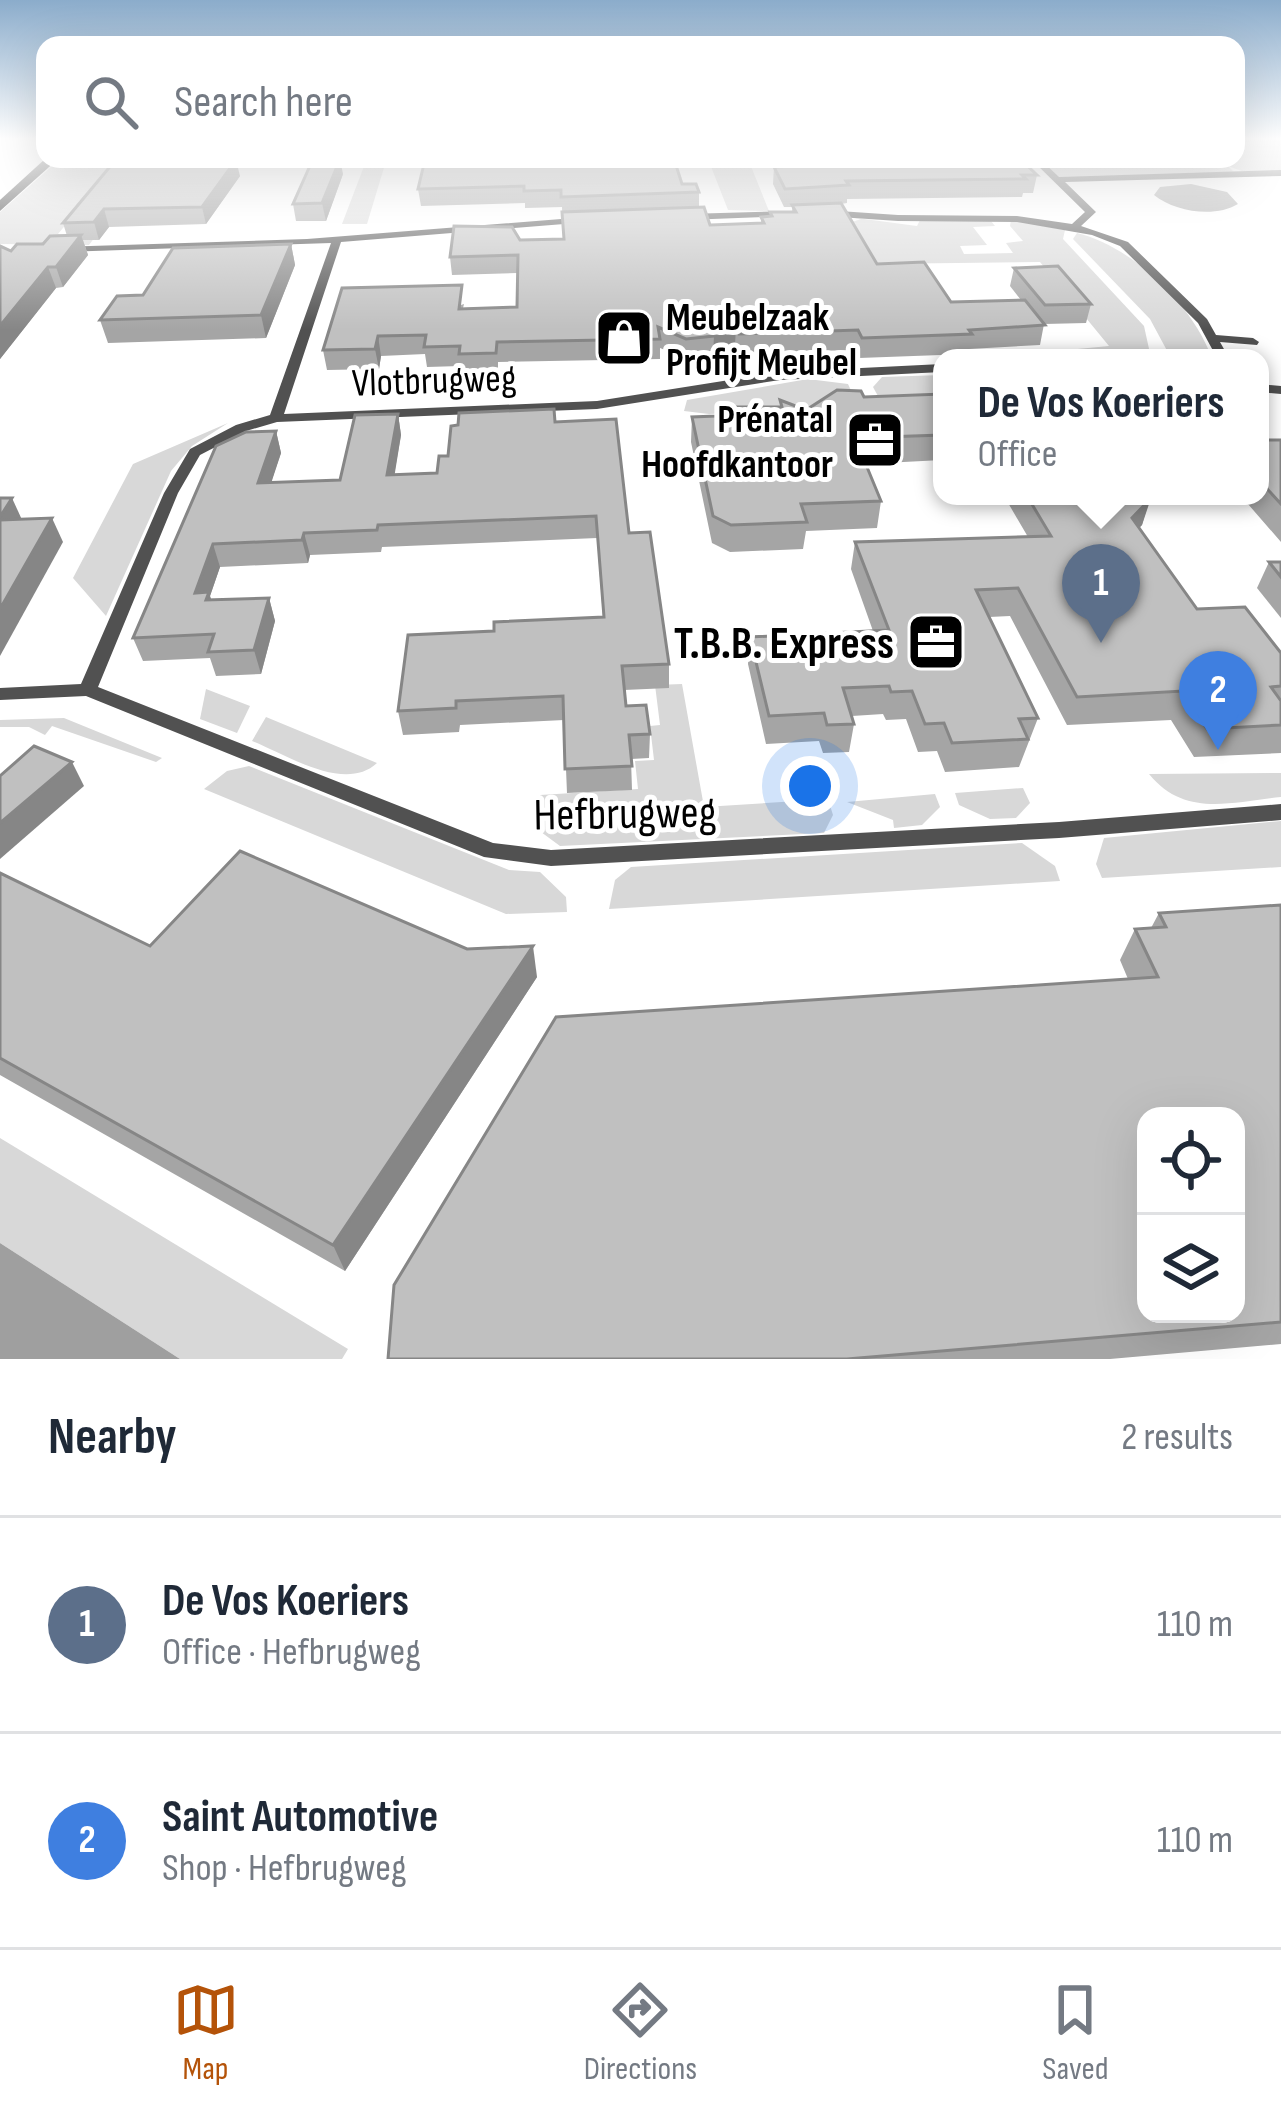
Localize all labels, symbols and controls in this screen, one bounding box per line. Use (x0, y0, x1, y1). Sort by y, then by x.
search box (36, 36, 1245, 168)
icon: search (78, 69, 144, 135)
text: Search here (174, 75, 353, 130)
place label: Meubelzaak Profijt Meubel (666, 295, 857, 387)
shop icon: Meubelzaak Profijt Meubel (593, 307, 655, 369)
popup (933, 349, 1269, 505)
street label: Vlotbrugweg (351, 355, 517, 408)
text: De Vos Koeriers (977, 376, 1225, 431)
place label: Prénatal Hoofdkantoor (641, 397, 833, 489)
office icon: Prénatal Hoofdkantoor (844, 409, 906, 471)
text: Office (977, 431, 1057, 478)
pin: 1 (1062, 544, 1140, 643)
office icon: T.B.B. Express (905, 611, 967, 673)
place label: T.B.B. Express (674, 617, 894, 672)
pin: 2 (1179, 651, 1257, 750)
your location (780, 756, 840, 816)
street label: Hefbrugweg (533, 785, 717, 844)
map controls (1137, 1107, 1245, 1323)
button: locate (1137, 1107, 1245, 1215)
button: layers (1137, 1215, 1245, 1323)
text: Nearby (48, 1407, 177, 1468)
text: 2 results (1121, 1414, 1233, 1461)
text: De Vos Koeriers (162, 1574, 409, 1629)
text: 1 (79, 1601, 95, 1648)
text: 110 m (1157, 1601, 1233, 1648)
text: Office · Hefbrugweg (162, 1629, 421, 1676)
text: Saint Automotive (162, 1790, 438, 1845)
text: 2 (78, 1817, 96, 1864)
text: 110 m (1157, 1817, 1233, 1864)
text: Shop · Hefbrugweg (162, 1845, 407, 1892)
tab: Map (173, 1977, 239, 2089)
tab: Directions (584, 1977, 697, 2089)
tab: Saved (1042, 1977, 1108, 2089)

